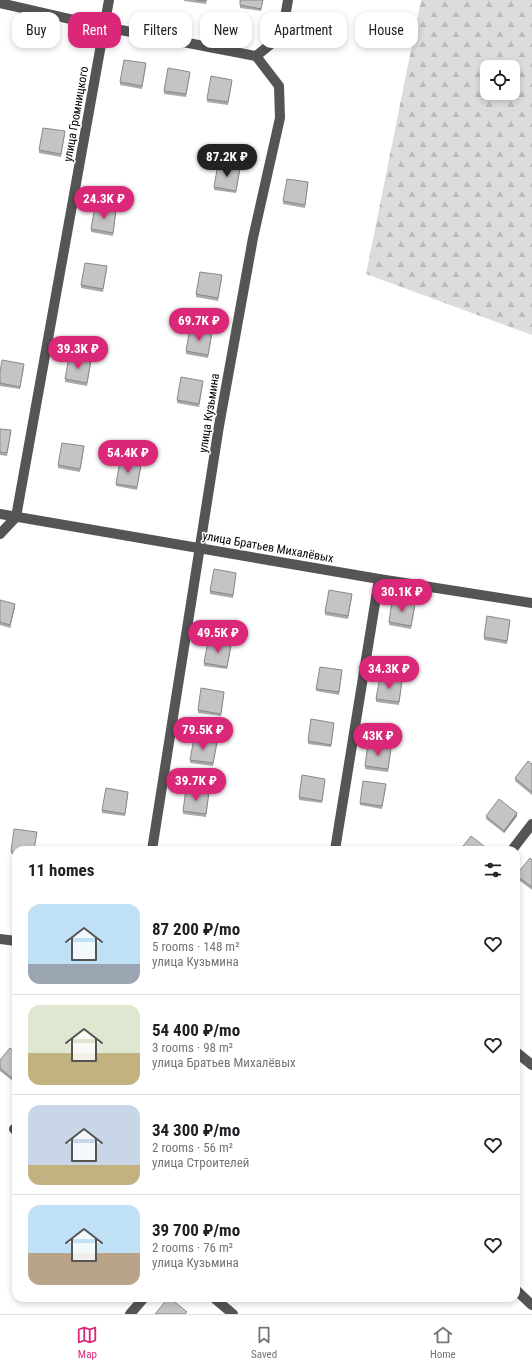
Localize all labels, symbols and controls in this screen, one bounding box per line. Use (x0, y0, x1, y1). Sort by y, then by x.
chip: Buy (12, 12, 60, 48)
chip: Rent (68, 12, 121, 48)
chip: Filters (129, 12, 192, 48)
chip: New (200, 12, 252, 48)
chip: Apartment (260, 12, 347, 48)
chip: House (355, 12, 418, 48)
map controls (480, 60, 520, 100)
button: locate (480, 60, 520, 100)
street label: улица Громницкого (61, 65, 91, 163)
pin: 87.2K ₽ (190, 144, 264, 178)
text: 87.2K ₽ (206, 149, 248, 164)
pin: 24.3K ₽ (67, 186, 141, 220)
text: 24.3K ₽ (83, 191, 125, 206)
pin: 69.7K ₽ (162, 308, 236, 342)
text: 69.7K ₽ (178, 313, 220, 328)
pin: 39.3K ₽ (41, 336, 115, 370)
text: 39.3K ₽ (57, 341, 99, 356)
street label: улица Кузьмина (196, 372, 222, 454)
pin: 54.4K ₽ (91, 440, 165, 474)
text: 54.4K ₽ (107, 445, 149, 460)
street label: улица Братьев Михалёвых (201, 529, 335, 565)
pin: 30.1K ₽ (365, 579, 439, 613)
text: 30.1K ₽ (381, 584, 423, 599)
pin: 49.5K ₽ (181, 620, 255, 654)
text: 49.5K ₽ (197, 625, 239, 640)
pin: 34.3K ₽ (352, 656, 426, 690)
text: 34.3K ₽ (368, 661, 410, 676)
pin: 79.5K ₽ (166, 717, 240, 751)
text: 79.5K ₽ (182, 722, 224, 737)
pin: 43K ₽ (350, 723, 406, 757)
text: 43K ₽ (362, 728, 394, 743)
pin: 39.7K ₽ (159, 768, 233, 802)
text: 39.7K ₽ (175, 773, 217, 788)
icon: filters (482, 859, 504, 881)
text: 11 homes (28, 860, 94, 880)
text: 87 200 ₽/mo (152, 919, 240, 939)
icon: home (60, 920, 108, 968)
icon: heart (482, 933, 504, 955)
text: 5 rooms · 148 m² (152, 939, 239, 954)
text: улица Кузьмина (152, 954, 239, 969)
text: 54 400 ₽/mo (152, 1020, 240, 1040)
icon: home (60, 1021, 108, 1069)
icon: heart (482, 1034, 504, 1056)
text: 3 rooms · 98 m² (152, 1040, 233, 1055)
text: улица Братьев Михалёвых (152, 1055, 296, 1070)
text: 34 300 ₽/mo (152, 1120, 240, 1140)
icon: home (60, 1121, 108, 1169)
icon: heart (482, 1134, 504, 1156)
text: 2 rooms · 56 m² (152, 1140, 233, 1155)
text: улица Строителей (152, 1155, 249, 1170)
text: 39 700 ₽/mo (152, 1220, 240, 1240)
icon: home (60, 1221, 108, 1269)
icon: heart (482, 1234, 504, 1256)
text: 2 rooms · 76 m² (152, 1240, 233, 1255)
text: улица Кузьмина (152, 1255, 239, 1270)
tab: Map (76, 1324, 98, 1361)
tab: Saved (251, 1324, 277, 1361)
tab: Home (430, 1324, 456, 1361)

